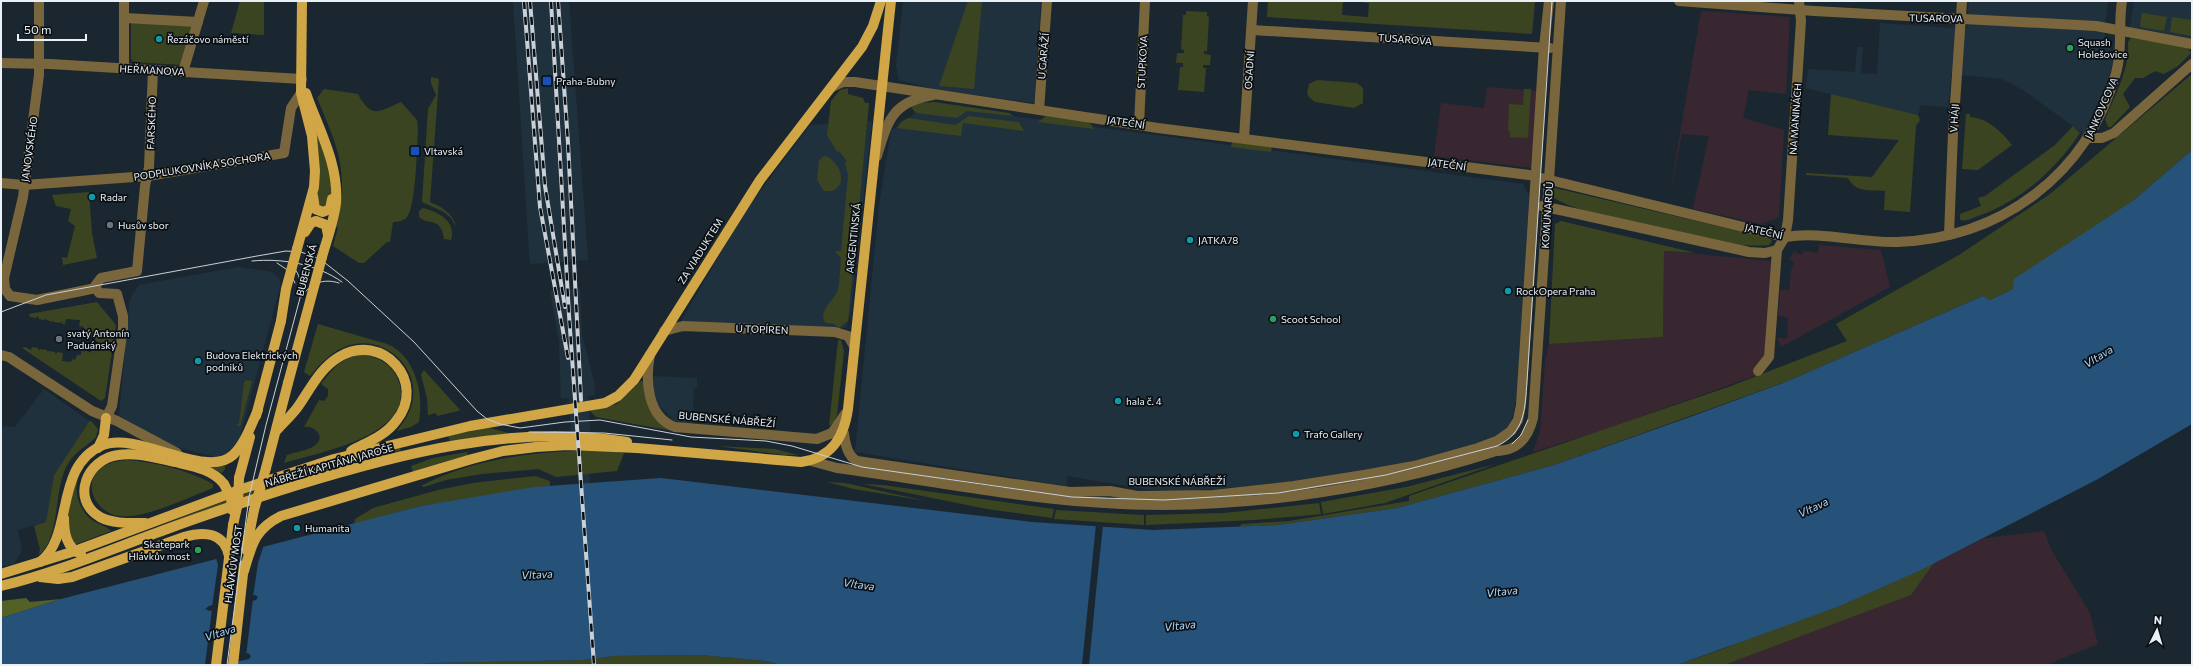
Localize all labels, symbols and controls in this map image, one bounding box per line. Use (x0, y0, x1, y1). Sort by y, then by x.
street label: TUSAROVA (1909, 12, 1963, 24)
scale bar (18, 16, 86, 42)
text: 50 m (24, 22, 52, 36)
street label: TUSAROVA (1378, 31, 1432, 47)
street label: U GARÁŽÍ (1035, 32, 1051, 80)
place label: Řezáčovo náměstí (167, 33, 249, 45)
marker: Řezáčovo náměstí (154, 34, 164, 44)
street label: STUPKOVA (1135, 35, 1149, 89)
place label: Squash Holešovice (2078, 36, 2128, 60)
marker: Squash Holešovice (2065, 43, 2075, 53)
street label: OSADNÍ (1242, 50, 1256, 90)
street label: HEŘMANOVA (119, 62, 185, 78)
marker: Praha-Bubny (541, 75, 553, 87)
place label: Praha-Bubny (556, 75, 615, 87)
street label: JANKOVCOVA (2082, 75, 2120, 141)
street label: NA MANINÁCH (1787, 83, 1803, 155)
street label: FARSKÉHO (144, 96, 158, 150)
street label: V HÁJI (1947, 103, 1961, 133)
street label: JATEČNÍ (1106, 113, 1146, 131)
street label: JANOVSKÉHO (18, 115, 40, 183)
marker: Vltavská (409, 145, 421, 157)
place label: Vltavská (424, 145, 463, 157)
street label: PODPLUKOVNÍKA SOCHORA (133, 149, 271, 183)
street label: JATEČNÍ (1427, 155, 1467, 173)
street label: KOMUNARDŮ (1539, 181, 1555, 249)
place label: Radar (100, 191, 127, 203)
marker: Radar (87, 192, 97, 202)
street label: ARGENTINSKÁ (843, 202, 863, 274)
street label: ZA VIADUKTEM (675, 216, 725, 286)
place label: Husův sbor (118, 219, 169, 231)
marker: Husův sbor (105, 220, 115, 230)
street label: JATEČNÍ (1744, 221, 1784, 241)
place label: JATKA78 (1198, 234, 1238, 246)
marker: JATKA78 (1185, 235, 1195, 245)
street label: BUBENSKÁ (293, 243, 319, 297)
place label: RockOpera Praha (1516, 285, 1595, 297)
marker: RockOpera Praha (1503, 286, 1513, 296)
place label: Scoot School (1281, 313, 1341, 325)
marker: Scoot School (1268, 314, 1278, 324)
street label: U TOPÍREN (735, 322, 789, 336)
place label: svatý Antonín Paduánský (67, 327, 130, 351)
marker: svatý Antonín Paduánský (54, 334, 64, 344)
water label: Vltava (2081, 342, 2115, 370)
place label: Budova Elektrických podniků (206, 349, 298, 373)
marker: Budova Elektrických podniků (193, 356, 203, 366)
place label: hala č. 4 (1126, 395, 1162, 407)
marker: hala č. 4 (1113, 396, 1123, 406)
street label: BUBENSKÉ NÁBŘEŽÍ (678, 409, 776, 429)
place label: Trafo Gallery (1304, 428, 1362, 440)
marker: Trafo Gallery (1291, 429, 1301, 439)
street label: NÁBŘEŽÍ KAPITÁNA JAROŠE (264, 441, 395, 489)
street label: BUBENSKÉ NÁBŘEŽÍ (1128, 475, 1226, 487)
water label: Vltava (1796, 494, 1830, 520)
place label: Humanita (305, 522, 350, 534)
marker: Humanita (292, 523, 302, 533)
street label: HLÁVKŮV MOST (222, 524, 245, 604)
place label: Skatepark Hlávkův most (128, 538, 191, 562)
marker: Skatepark Hlávkův most (193, 545, 203, 555)
water label: Vltava (521, 567, 553, 581)
water label: Vltava (842, 575, 876, 593)
water label: Vltava (1486, 583, 1519, 599)
north arrow (2137, 610, 2177, 650)
text: N (2153, 613, 2163, 626)
water label: Vltava (1164, 617, 1197, 633)
water label: Vltava (203, 621, 237, 643)

